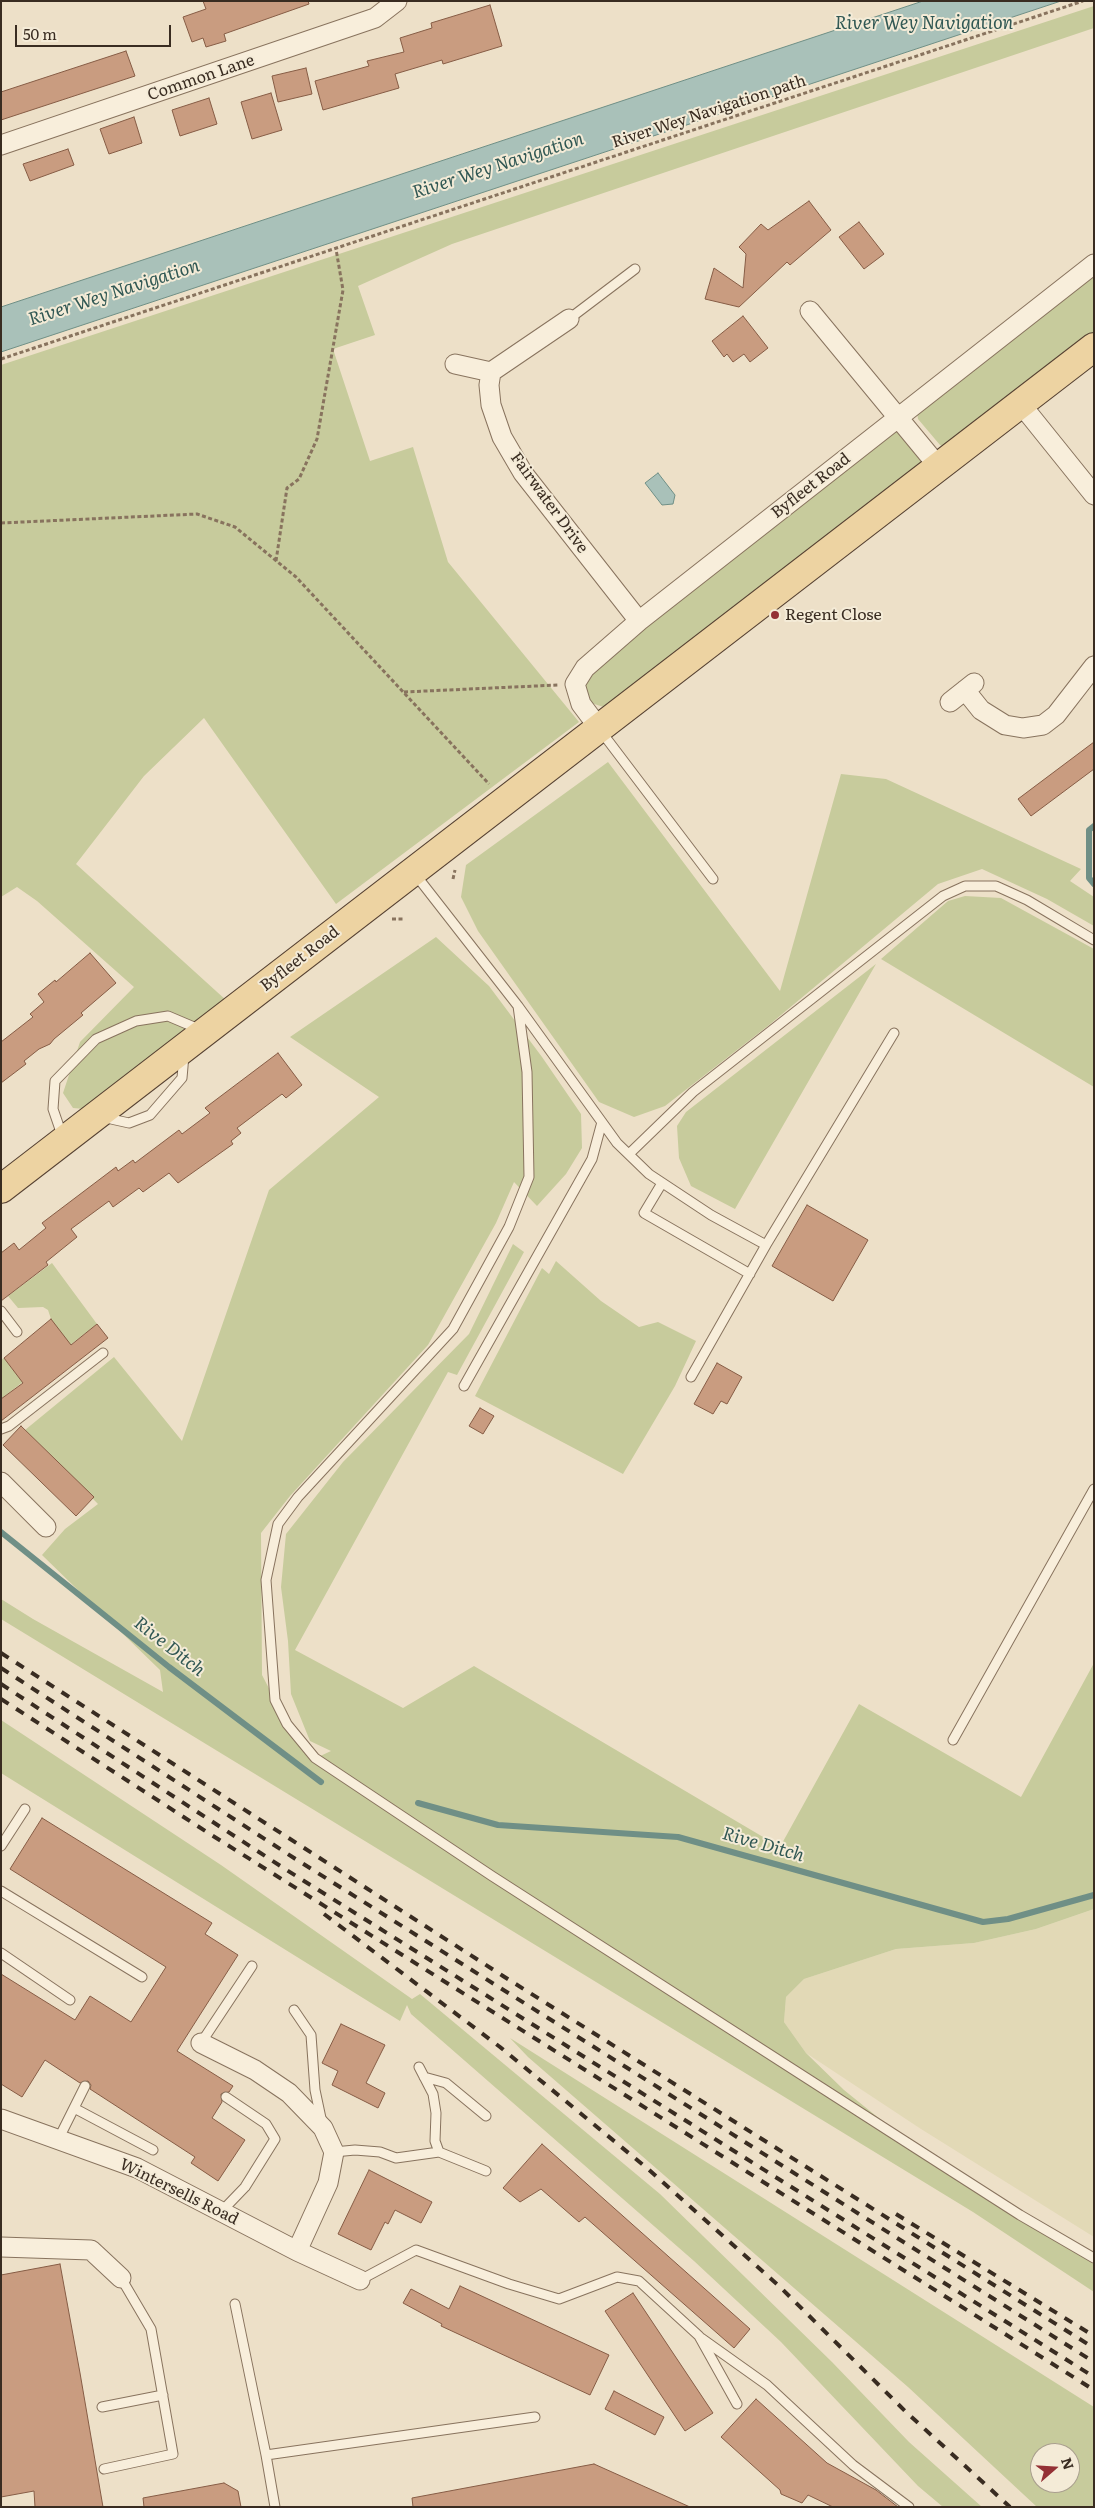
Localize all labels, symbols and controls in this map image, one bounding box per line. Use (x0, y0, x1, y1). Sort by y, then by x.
water label: River Wey Navigation (835, 13, 1013, 35)
scale bar (18, 15, 174, 47)
text: 50 m (23, 22, 57, 45)
street label: Common Lane (145, 51, 257, 105)
street label: River Wey Navigation path (609, 71, 809, 153)
water label: River Wey Navigation (410, 128, 586, 204)
water label: River Wey Navigation (26, 255, 202, 331)
street label: Fairwater Drive (506, 449, 592, 557)
street label: Byfleet Road (768, 449, 854, 523)
place label: Regent Close (785, 605, 882, 625)
marker: Regent Close (769, 609, 781, 621)
street label: Byfleet Road (257, 922, 343, 996)
water label: Rive Ditch (129, 1613, 209, 1681)
water label: Rive Ditch (720, 1823, 806, 1867)
street label: Wintersells Road (116, 2155, 242, 2229)
north arrow (1030, 2443, 1080, 2493)
text: N (1057, 2455, 1080, 2472)

